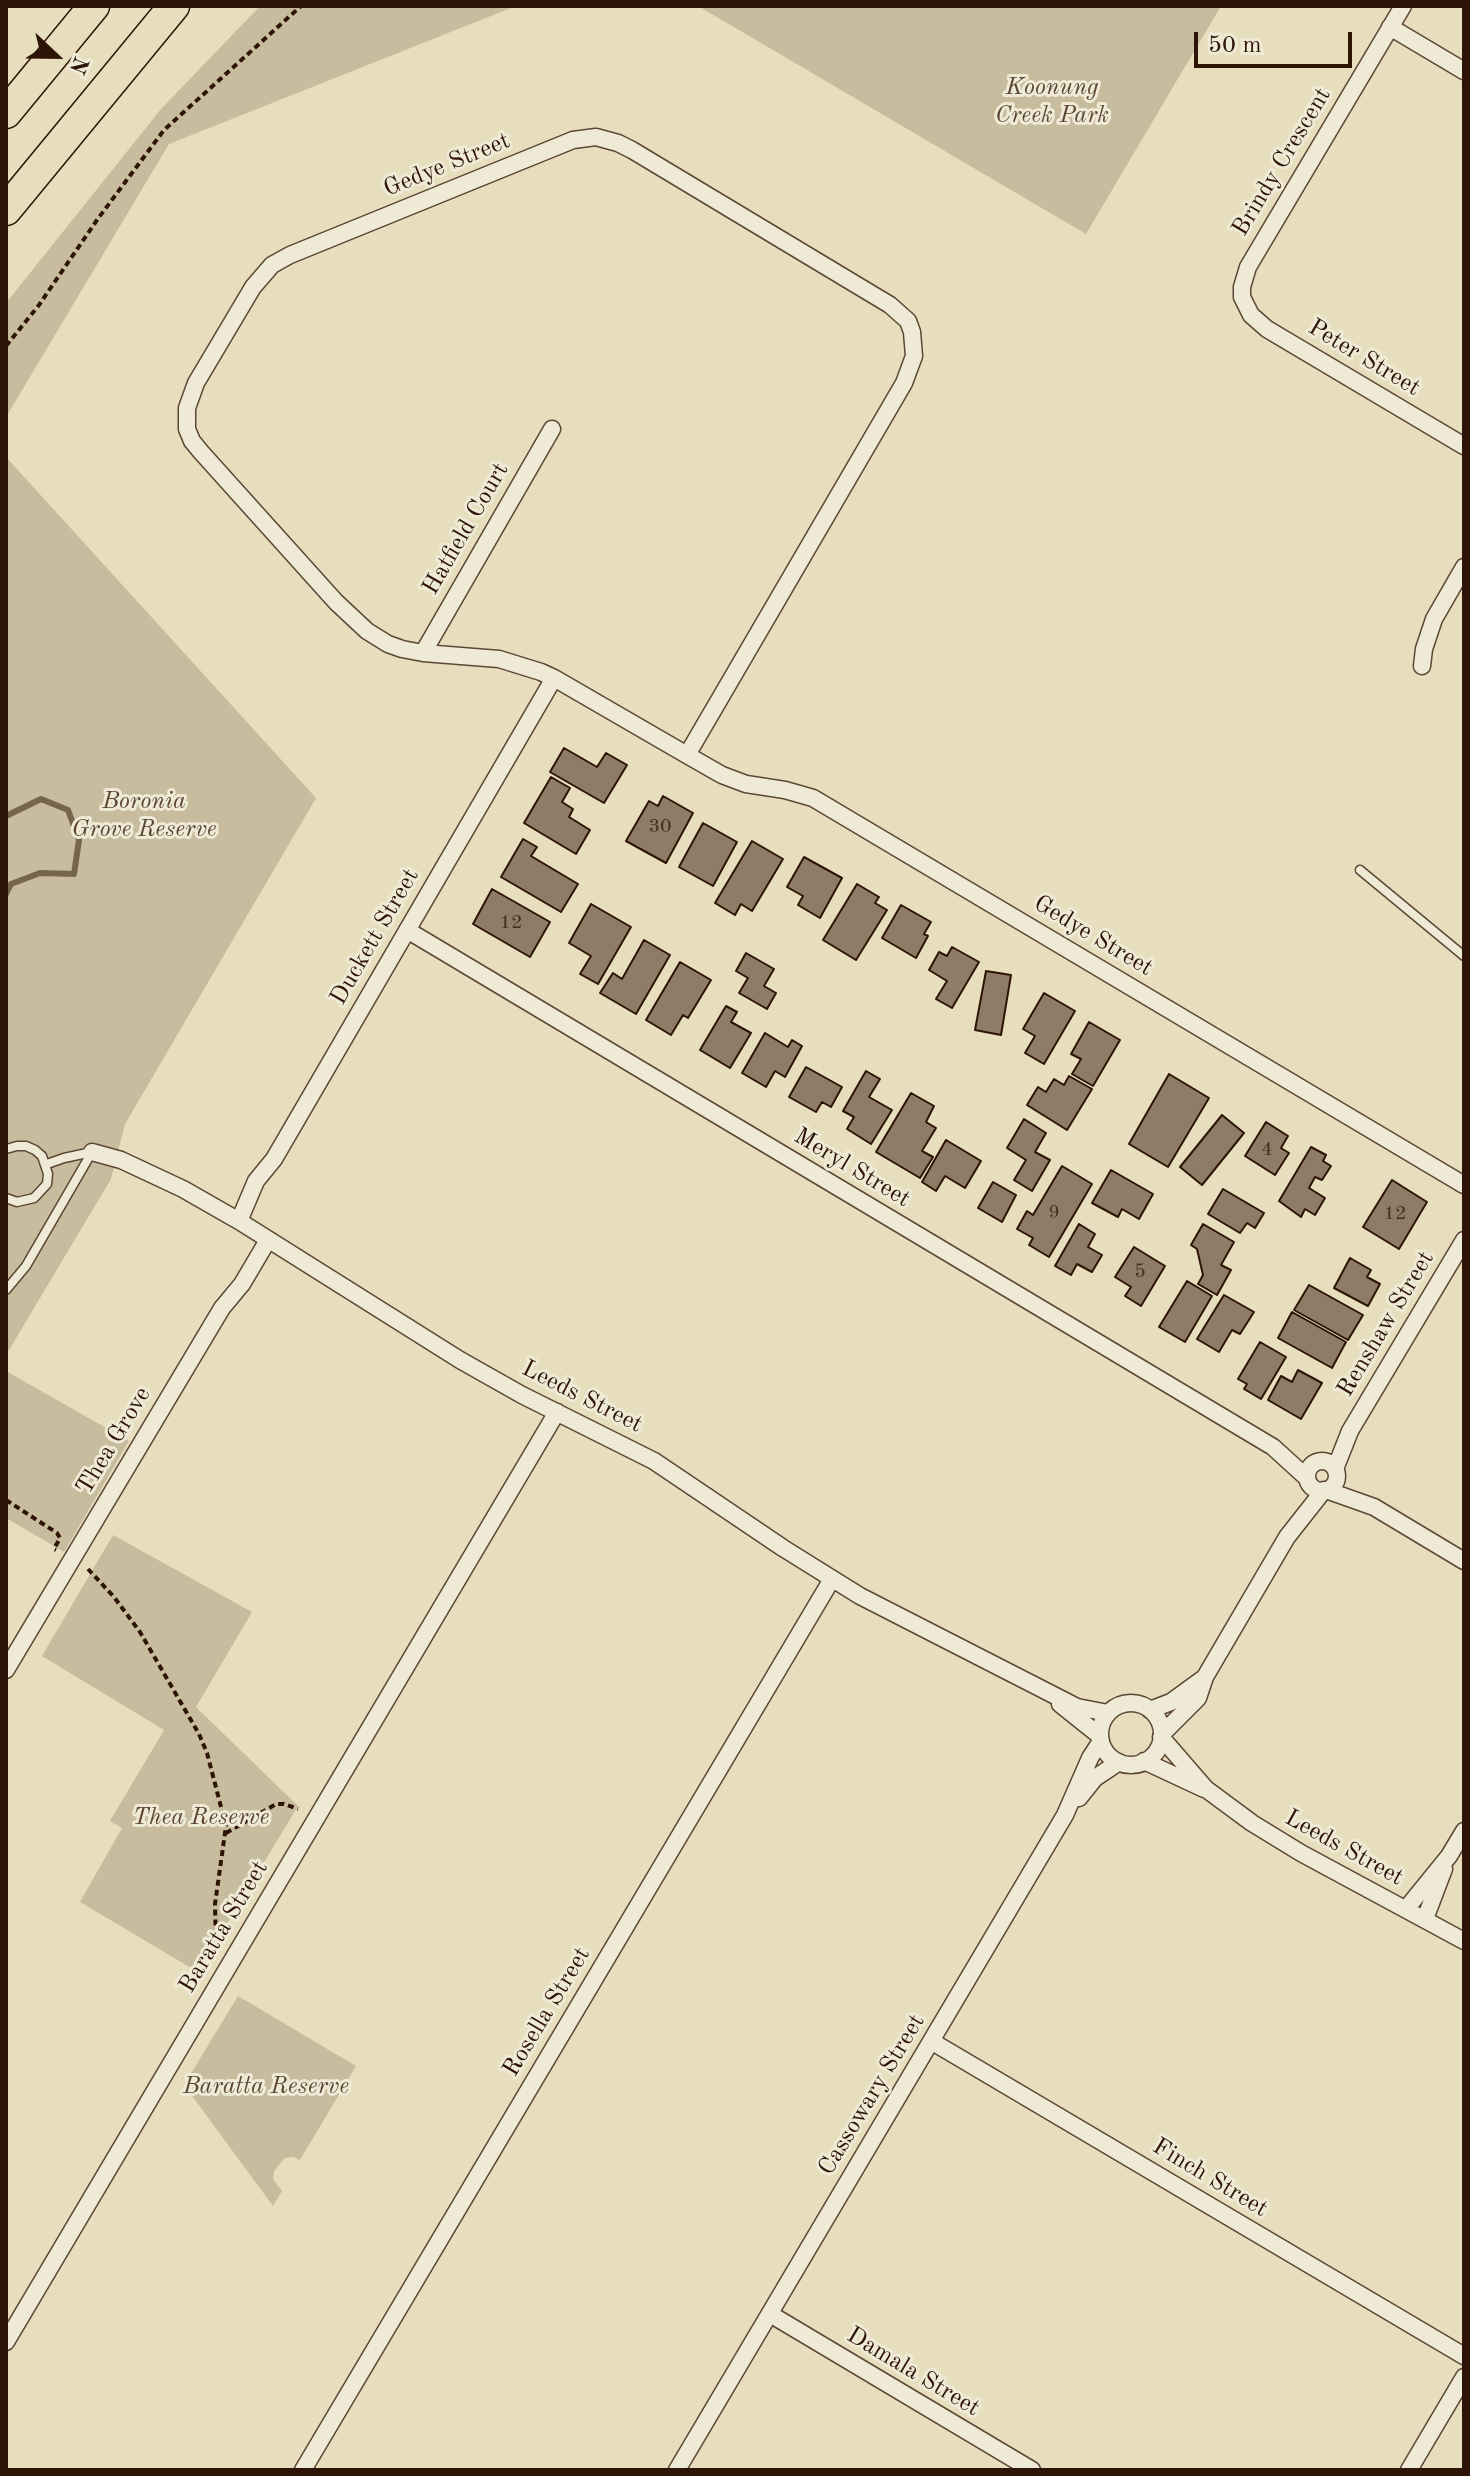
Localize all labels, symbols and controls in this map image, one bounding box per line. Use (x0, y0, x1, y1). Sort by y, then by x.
north arrow (16, 16, 96, 96)
scale bar (1198, 16, 1356, 66)
text: 50 m (1208, 34, 1262, 58)
text: N (65, 53, 92, 77)
park label: Koonung Creek Park (995, 74, 1109, 130)
street label: Brindy Crescent (1226, 83, 1338, 241)
street label: Gedye Street (380, 127, 514, 203)
street label: Peter Street (1303, 313, 1425, 403)
street label: Hatfield Court (417, 458, 515, 600)
park label: Boronia Grove Reserve (71, 788, 217, 844)
house number: 30 (648, 815, 672, 839)
street label: Duckett Street (324, 864, 426, 1010)
street label: Gedye Street (1028, 889, 1158, 983)
house number: 12 (499, 911, 523, 935)
street label: Meryl Street (789, 1122, 915, 1214)
house number: 4 (1261, 1138, 1273, 1162)
house number: 9 (1048, 1201, 1060, 1225)
house number: 12 (1383, 1202, 1407, 1226)
street label: Renshaw Street (1331, 1246, 1441, 1402)
house number: 5 (1134, 1260, 1146, 1284)
street label: Leeds Street (517, 1354, 647, 1440)
street label: Thea Grove (71, 1382, 157, 1500)
park label: Thea Reserve (133, 1804, 269, 1832)
street label: Leeds Street (1280, 1804, 1408, 1892)
street label: Baratta Street (173, 1856, 275, 1998)
street label: Rosella Street (497, 1942, 597, 2082)
street label: Cassowary Street (813, 2009, 931, 2181)
park label: Baratta Reserve (183, 2073, 349, 2101)
street label: Finch Street (1147, 2132, 1273, 2224)
street label: Damala Street (841, 2321, 985, 2423)

